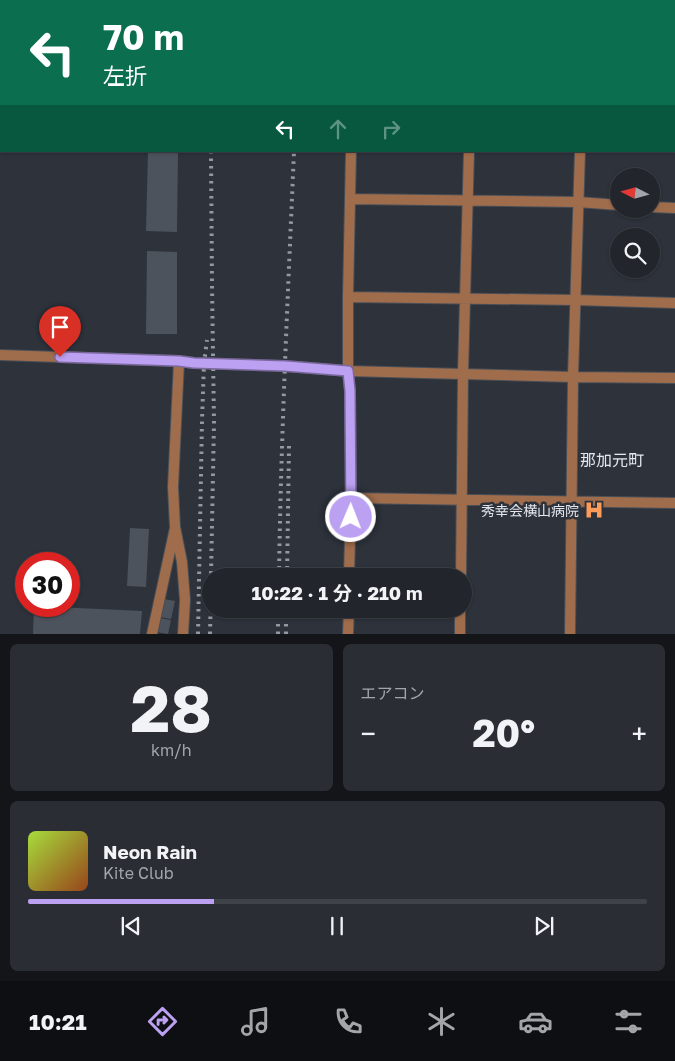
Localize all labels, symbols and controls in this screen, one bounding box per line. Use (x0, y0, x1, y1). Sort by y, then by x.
text: 70 m (103, 16, 184, 58)
icon: left (20, 20, 85, 85)
text: 左折 (103, 62, 147, 89)
icon: left (271, 115, 299, 143)
icon: ahead (324, 115, 352, 143)
icon: right (377, 115, 405, 143)
north arrow (610, 168, 660, 218)
map controls (610, 168, 660, 278)
button: search (610, 228, 660, 278)
pin (39, 306, 81, 357)
icon: arrive (46, 313, 74, 341)
district label: 那加元町 (580, 450, 644, 470)
position arrow (324, 490, 376, 542)
hospital icon: 秀幸会横山病院 (583, 499, 605, 521)
place label: 秀幸会横山病院 (481, 502, 579, 519)
speed limit sign: 30 (15, 552, 80, 617)
text: 10:22 · 1 分 · 210 m (251, 581, 423, 604)
text: 28 (131, 668, 212, 746)
text: エアコン (361, 683, 425, 703)
text: 20° (472, 710, 535, 755)
text: − (361, 717, 376, 750)
text: + (632, 717, 647, 750)
text: km/h (151, 740, 192, 760)
text: Neon Rain (103, 840, 197, 863)
text: Kite Club (103, 863, 174, 883)
icon: previous (117, 912, 145, 940)
icon: pause (323, 912, 351, 940)
icon: next (530, 912, 558, 940)
icon: directions (145, 1004, 180, 1039)
icon: music (238, 1004, 273, 1039)
icon: phone (331, 1004, 366, 1039)
icon: climate (424, 1004, 459, 1039)
icon: car (518, 1004, 553, 1039)
icon: filters (611, 1004, 646, 1039)
text: 10:21 (29, 1008, 87, 1035)

